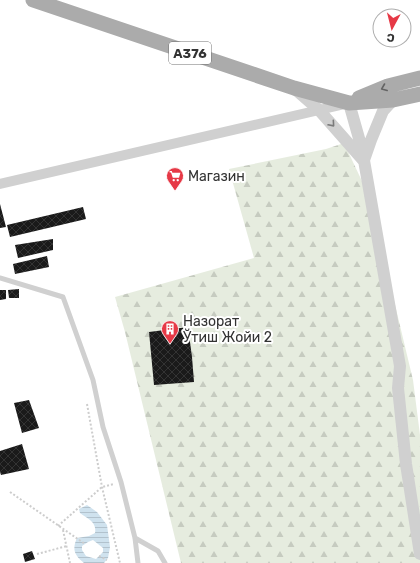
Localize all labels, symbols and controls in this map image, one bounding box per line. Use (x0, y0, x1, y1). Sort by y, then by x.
north arrow (372, 8, 412, 48)
text: С (386, 30, 395, 44)
road number: A376 (169, 42, 211, 64)
one-way arrow (380, 83, 387, 91)
one-way arrow (327, 120, 334, 127)
supermarket icon: Магазин (165, 166, 185, 191)
place label: Магазин (188, 168, 245, 185)
place label: Назорат Ўтиш Жойи 2 (183, 313, 272, 346)
building icon: Назорат Ўтиш Жойи 2 (160, 319, 180, 344)

